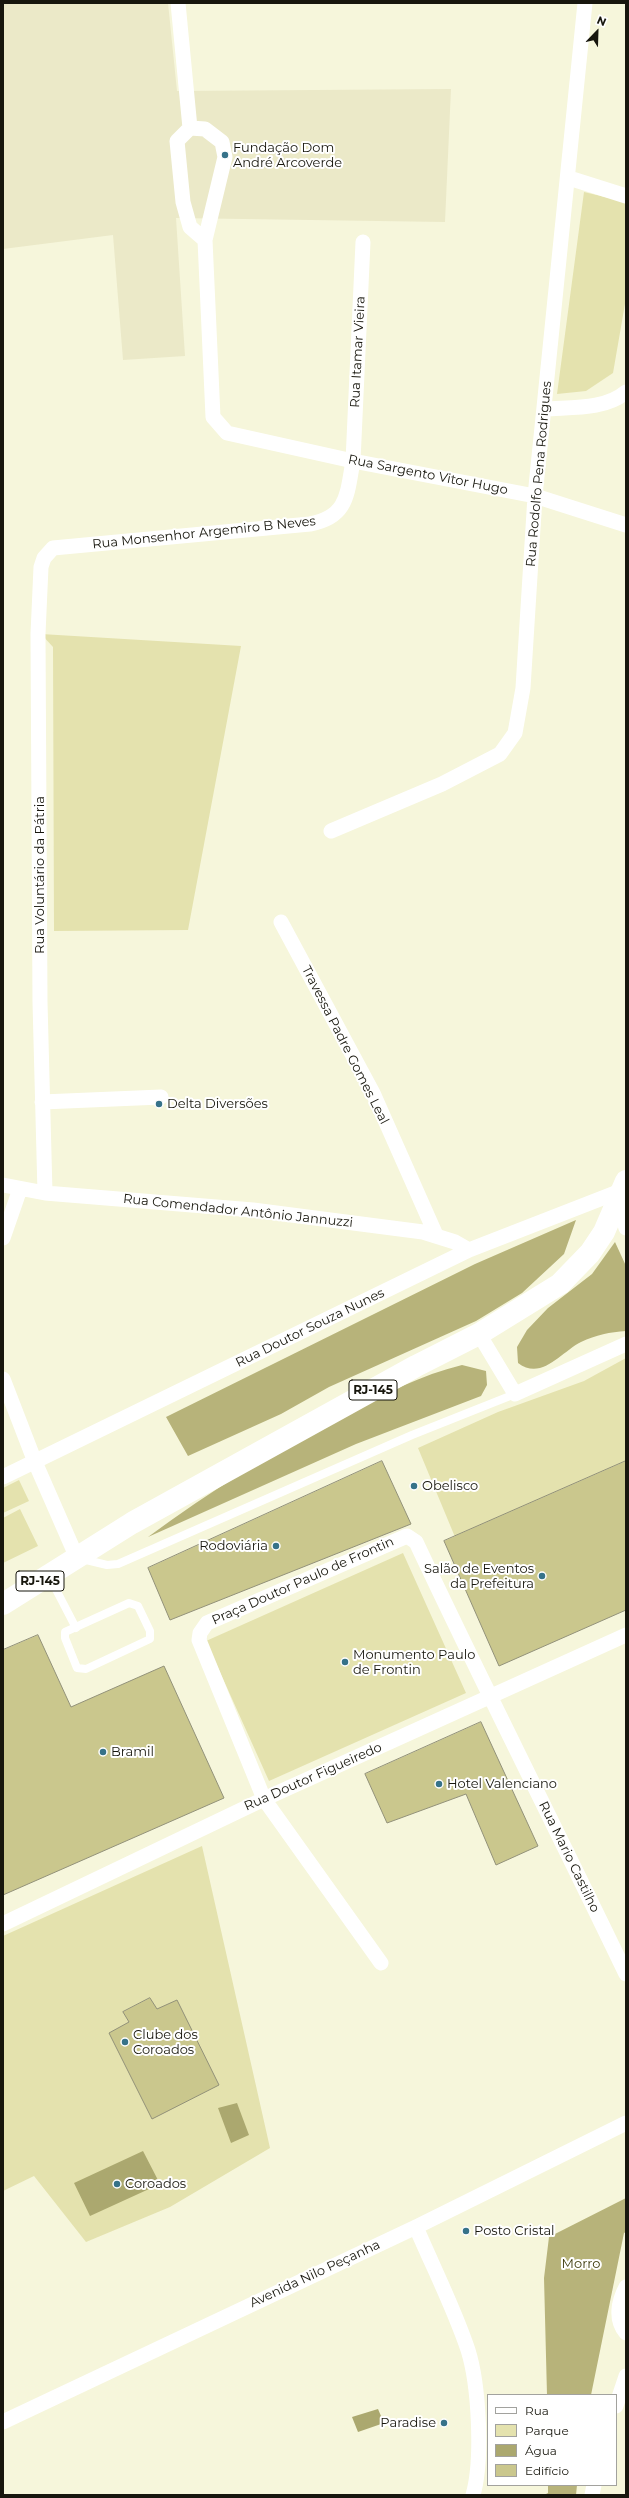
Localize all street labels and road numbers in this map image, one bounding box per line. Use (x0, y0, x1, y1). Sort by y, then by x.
street label: Rua Itamar Vieira (347, 296, 369, 408)
street label: Rua Rodolfo Pena Rodrigues (523, 380, 555, 568)
street label: Rua Sargento Vitor Hugo (347, 452, 509, 498)
street label: Rua Monsenhor Argemiro B Neves (91, 514, 317, 552)
street label: Rua Voluntário da Pátria (32, 796, 48, 954)
street label: Travessa Padre Gomes Leal (298, 963, 392, 1127)
street label: Rua Comendador Antônio Jannuzzi (122, 1191, 354, 1231)
street label: Rua Doutor Souza Nunes (233, 1285, 387, 1371)
road number: RJ-145 (349, 1380, 397, 1400)
street label: Praça Doutor Paulo de Frontin (210, 1534, 396, 1628)
road number: RJ-145 (16, 1571, 64, 1591)
street label: Rua Doutor Figueiredo (242, 1740, 384, 1814)
street label: Rua Mario Castilho (535, 1799, 603, 1915)
street label: Avenida Nilo Peçanha (247, 2237, 383, 2311)

